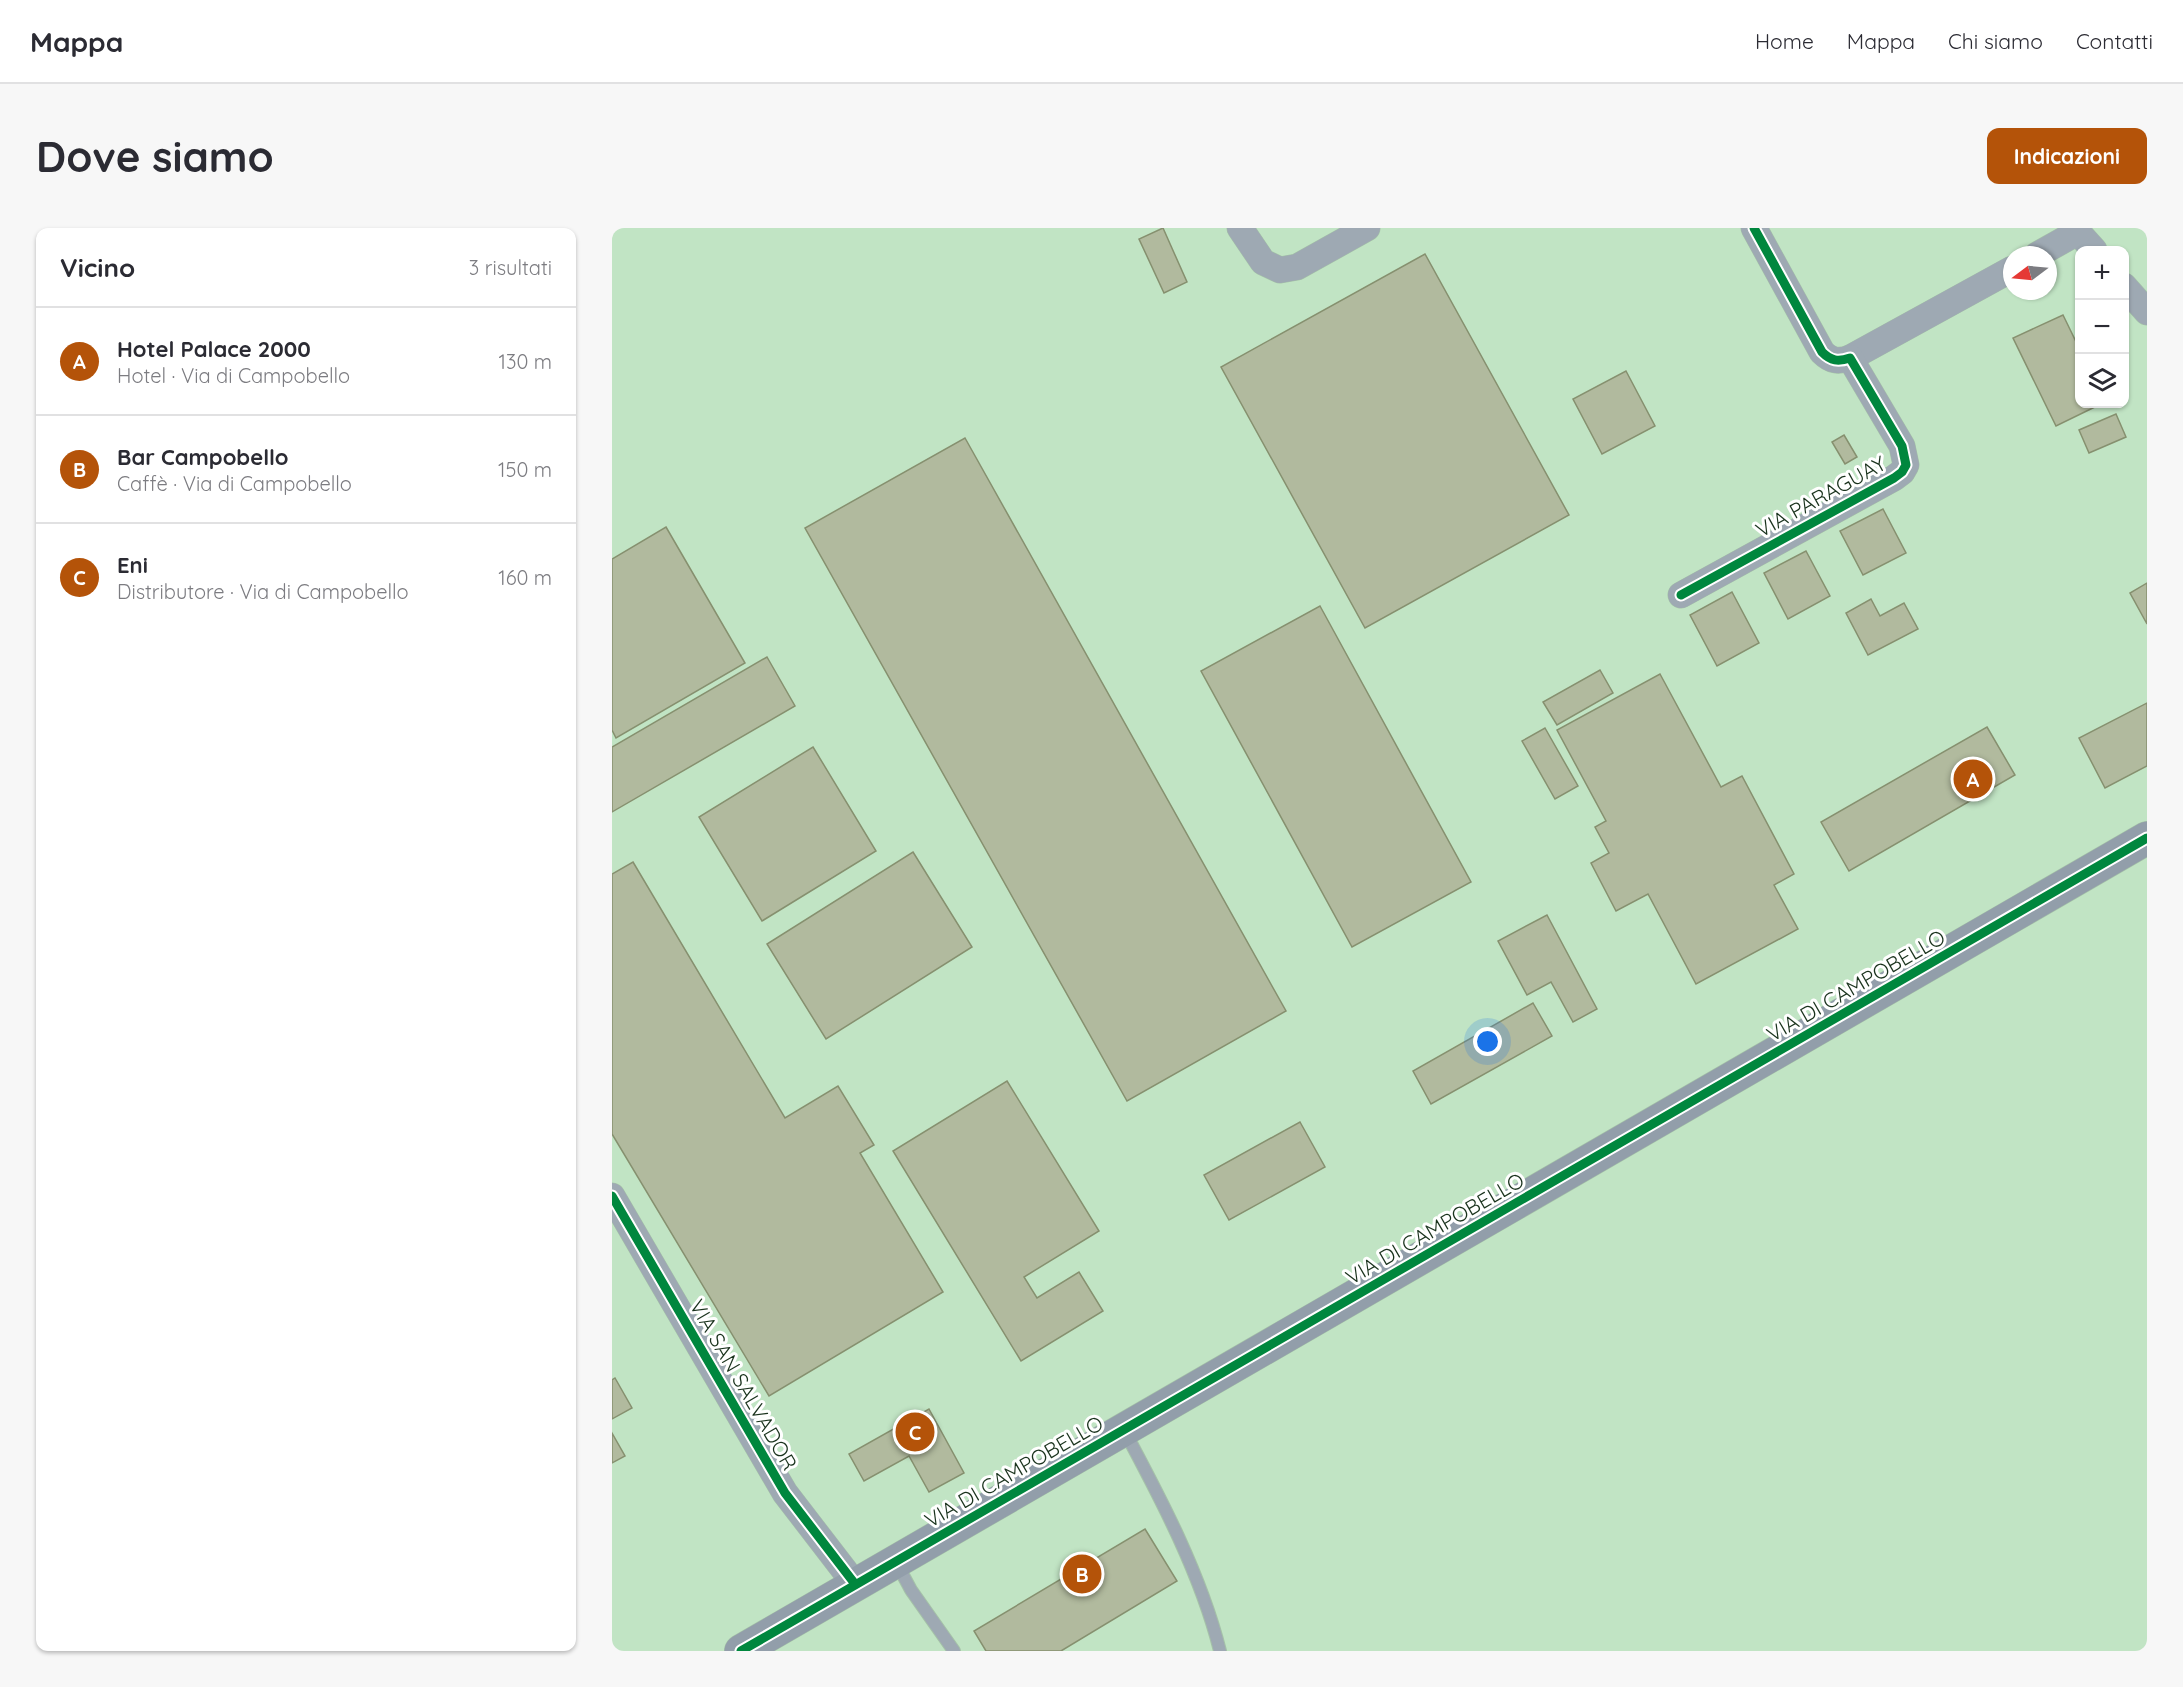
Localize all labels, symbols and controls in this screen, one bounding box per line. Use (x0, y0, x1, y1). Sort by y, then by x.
text: Mappa (30, 24, 123, 59)
text: Home (1755, 28, 1814, 54)
text: Mappa (1847, 28, 1915, 54)
text: Chi siamo (1948, 28, 2043, 54)
text: Contatti (2076, 28, 2153, 54)
button: Indicazioni (1987, 128, 2147, 184)
text: Dove siamo (36, 130, 274, 183)
north arrow (2003, 246, 2057, 300)
map controls (2075, 246, 2129, 408)
button: + (2075, 246, 2129, 300)
text: Vicino (60, 251, 135, 284)
text: 3 risultati (469, 255, 552, 280)
button: − (2075, 300, 2129, 354)
text: Hotel Palace 2000 (117, 335, 311, 363)
text: A (73, 349, 86, 374)
text: 130 m (499, 349, 552, 374)
button: layers (2075, 354, 2129, 408)
text: Hotel · Via di Campobello (117, 363, 350, 388)
text: Bar Campobello (117, 443, 289, 471)
street label: VIA PARAGUAY (1751, 449, 1891, 543)
text: B (73, 457, 86, 482)
text: 150 m (498, 457, 552, 482)
text: Caffè · Via di Campobello (117, 471, 352, 496)
text: Eni (117, 551, 148, 579)
text: C (73, 565, 86, 590)
text: 160 m (498, 565, 552, 590)
text: Distributore · Via di Campobello (117, 579, 409, 604)
pin: A (1954, 756, 1992, 802)
street label: VIA DI CAMPOBELLO (1762, 923, 1949, 1047)
your location (1473, 1027, 1502, 1056)
street label: VIA DI CAMPOBELLO (1341, 1166, 1528, 1290)
street label: VIA SAN SALVADOR (684, 1295, 803, 1474)
street label: VIA DI CAMPOBELLO (920, 1409, 1107, 1533)
pin: C (896, 1410, 934, 1454)
pin: B (1062, 1552, 1102, 1596)

